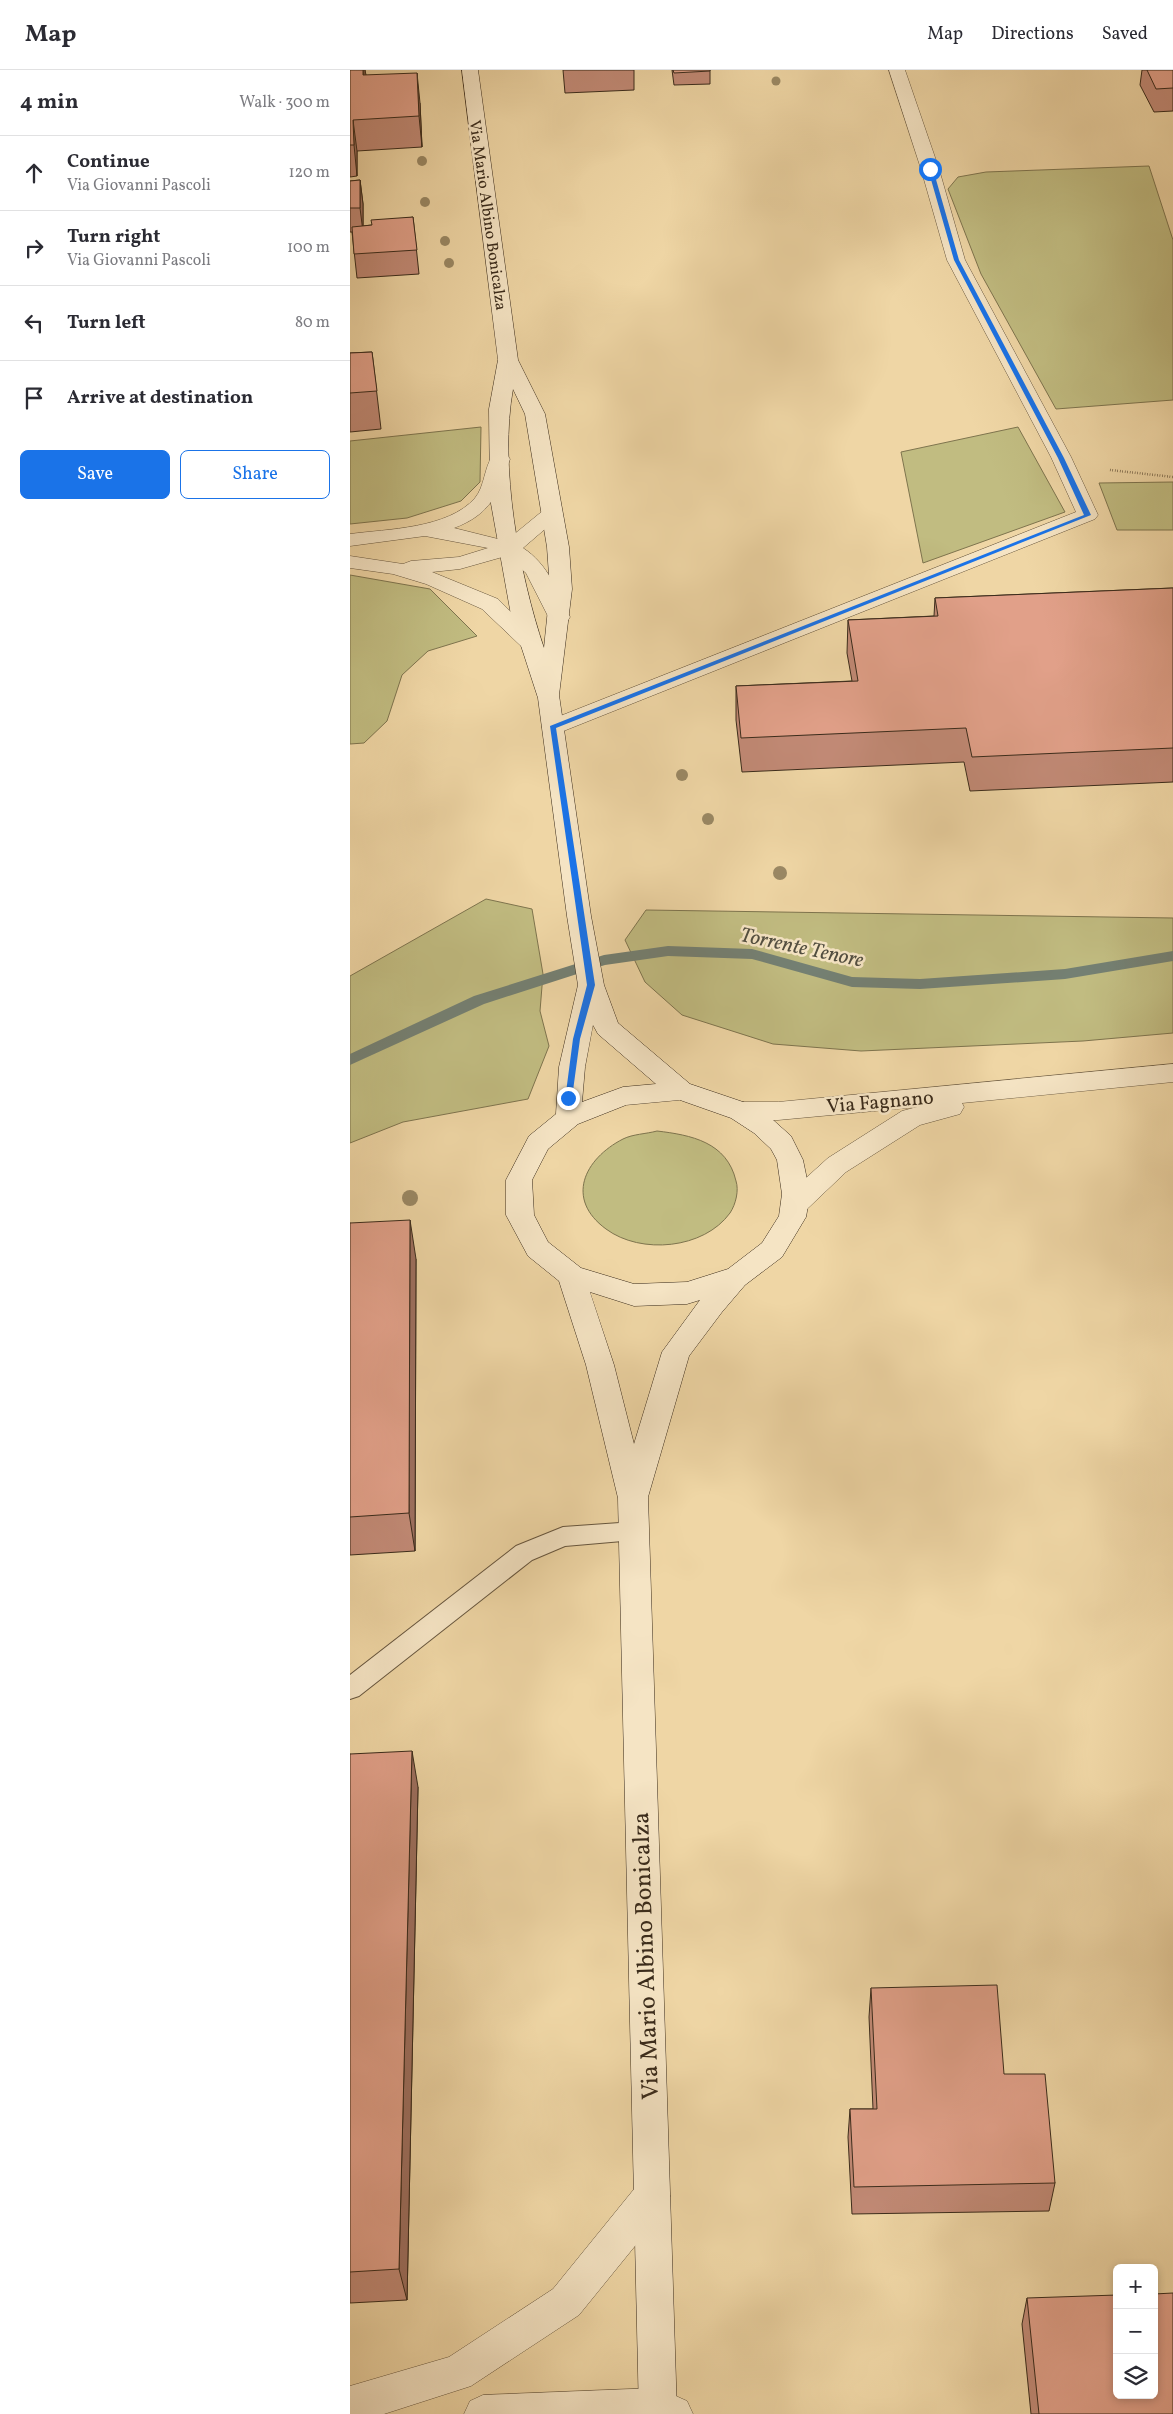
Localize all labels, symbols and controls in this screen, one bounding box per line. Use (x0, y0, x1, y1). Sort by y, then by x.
text: Map (25, 18, 76, 52)
text: Map (927, 22, 963, 47)
text: Directions (991, 22, 1074, 47)
text: Saved (1102, 22, 1148, 47)
text: 4 min (20, 88, 79, 117)
text: Walk · 300 m (239, 92, 330, 114)
street label: Via Mario Albino Bonicalza (463, 119, 511, 312)
text: Continue (67, 149, 150, 175)
route start (919, 158, 942, 181)
icon: ahead (20, 159, 48, 187)
text: 120 m (288, 162, 330, 184)
text: Via Giovanni Pascoli (67, 175, 211, 197)
text: Turn right (67, 224, 160, 250)
icon: right (20, 234, 48, 262)
text: 100 m (287, 237, 330, 259)
text: Via Giovanni Pascoli (67, 250, 211, 272)
icon: left (20, 309, 48, 337)
text: Turn left (67, 310, 146, 336)
text: 80 m (295, 312, 330, 334)
icon: arrive (20, 384, 48, 412)
text: Arrive at destination (67, 385, 253, 411)
button: Save (20, 450, 170, 499)
button: Share (180, 450, 330, 499)
water label: Torrente Tenore (737, 921, 866, 976)
street label: Via Fagnano (825, 1084, 935, 1122)
route end (557, 1087, 580, 1110)
street label: Via Mario Albino Bonicalza (625, 1812, 669, 2100)
map controls (1113, 2264, 1158, 2399)
button: + (1113, 2264, 1158, 2309)
button: − (1113, 2309, 1158, 2354)
button: layers (1113, 2354, 1158, 2399)

